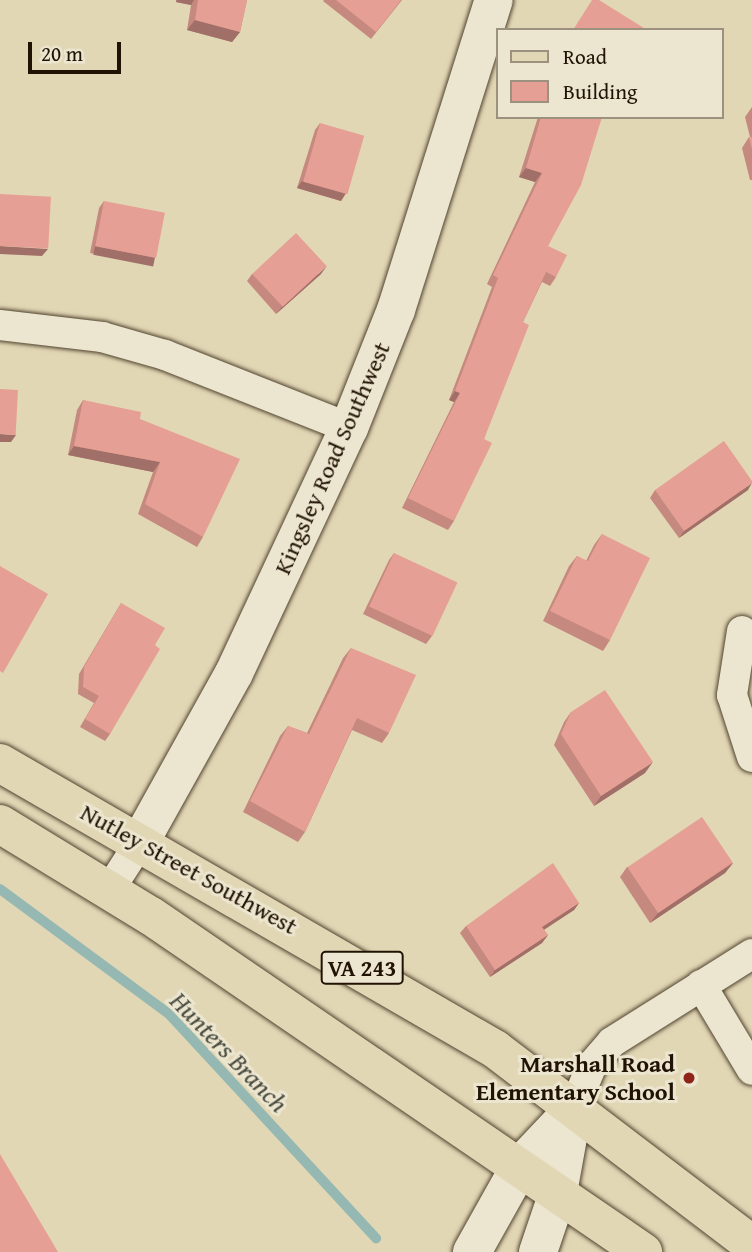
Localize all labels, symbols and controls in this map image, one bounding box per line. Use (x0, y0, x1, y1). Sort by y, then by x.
scale bar (32, 28, 124, 72)
legend (496, 28, 724, 119)
text: 20 m (41, 38, 83, 69)
text: Road (563, 41, 607, 72)
text: Building (563, 76, 637, 107)
street label: Kingsley Road Southwest (268, 337, 396, 579)
street label: Nutley Street Southwest (76, 797, 302, 941)
road number: VA 243 (320, 948, 404, 987)
water label: Hunters Branch (164, 985, 294, 1119)
place label: Marshall Road Elementary School (476, 1050, 675, 1106)
marker: Marshall Road Elementary School (681, 1070, 697, 1086)

